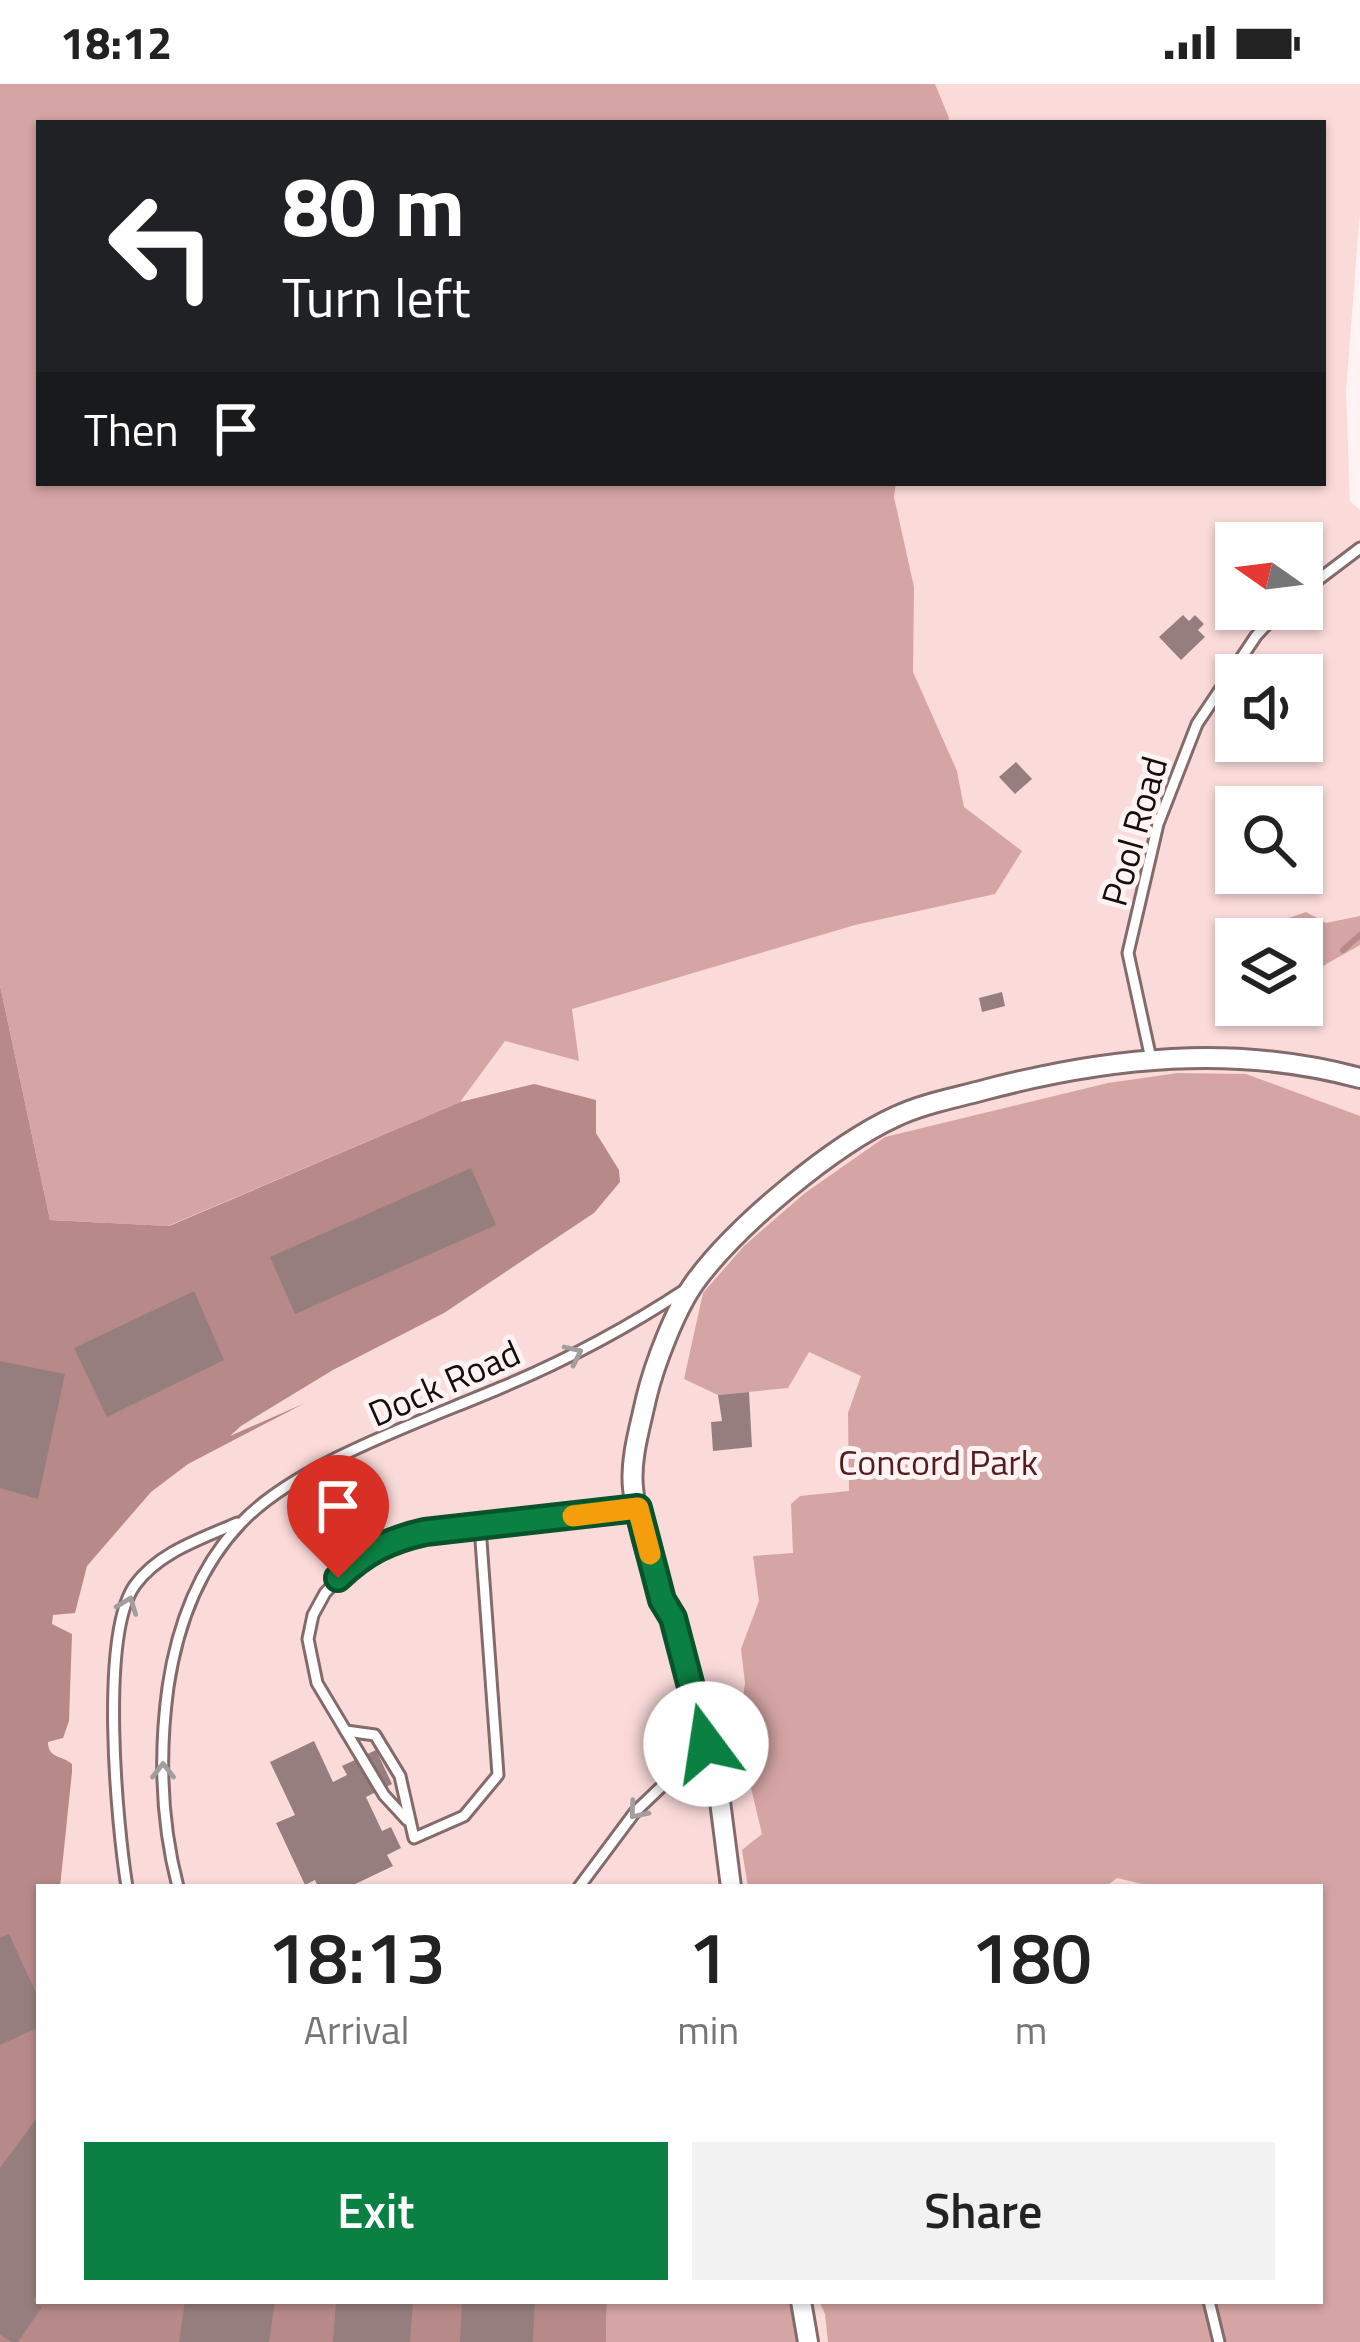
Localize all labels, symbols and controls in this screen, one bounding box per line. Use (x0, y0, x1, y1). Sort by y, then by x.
text: 18:12 (60, 8, 172, 76)
text: 80 m (282, 141, 465, 269)
icon: left (84, 168, 240, 324)
text: Turn left (282, 256, 471, 338)
text: Then (84, 395, 179, 463)
icon: arrive (203, 396, 269, 462)
north arrow (1215, 522, 1323, 630)
map controls (1215, 522, 1323, 1026)
button: sound (1215, 654, 1323, 762)
street label: Pool Road (1086, 750, 1181, 912)
button: search (1215, 786, 1323, 894)
button: layers (1215, 918, 1323, 1026)
street label: Dock Road (359, 1325, 529, 1440)
one-way arrow (562, 1345, 583, 1368)
park label: Concord Park (838, 1434, 1038, 1489)
pin (287, 1455, 389, 1578)
icon: arrive (305, 1473, 371, 1539)
one-way arrow (113, 1595, 138, 1616)
position arrow (643, 1681, 769, 1807)
one-way arrow (150, 1761, 176, 1779)
one-way arrow (630, 1797, 652, 1819)
text: 18:13 (267, 1901, 446, 2011)
text: 1 (688, 1901, 728, 2011)
text: 180 (971, 1901, 1092, 2011)
text: Arrival (304, 2000, 410, 2059)
text: min (677, 2000, 739, 2059)
text: m (1015, 2000, 1047, 2059)
button: Exit (84, 2142, 668, 2280)
button: Share (692, 2142, 1275, 2280)

